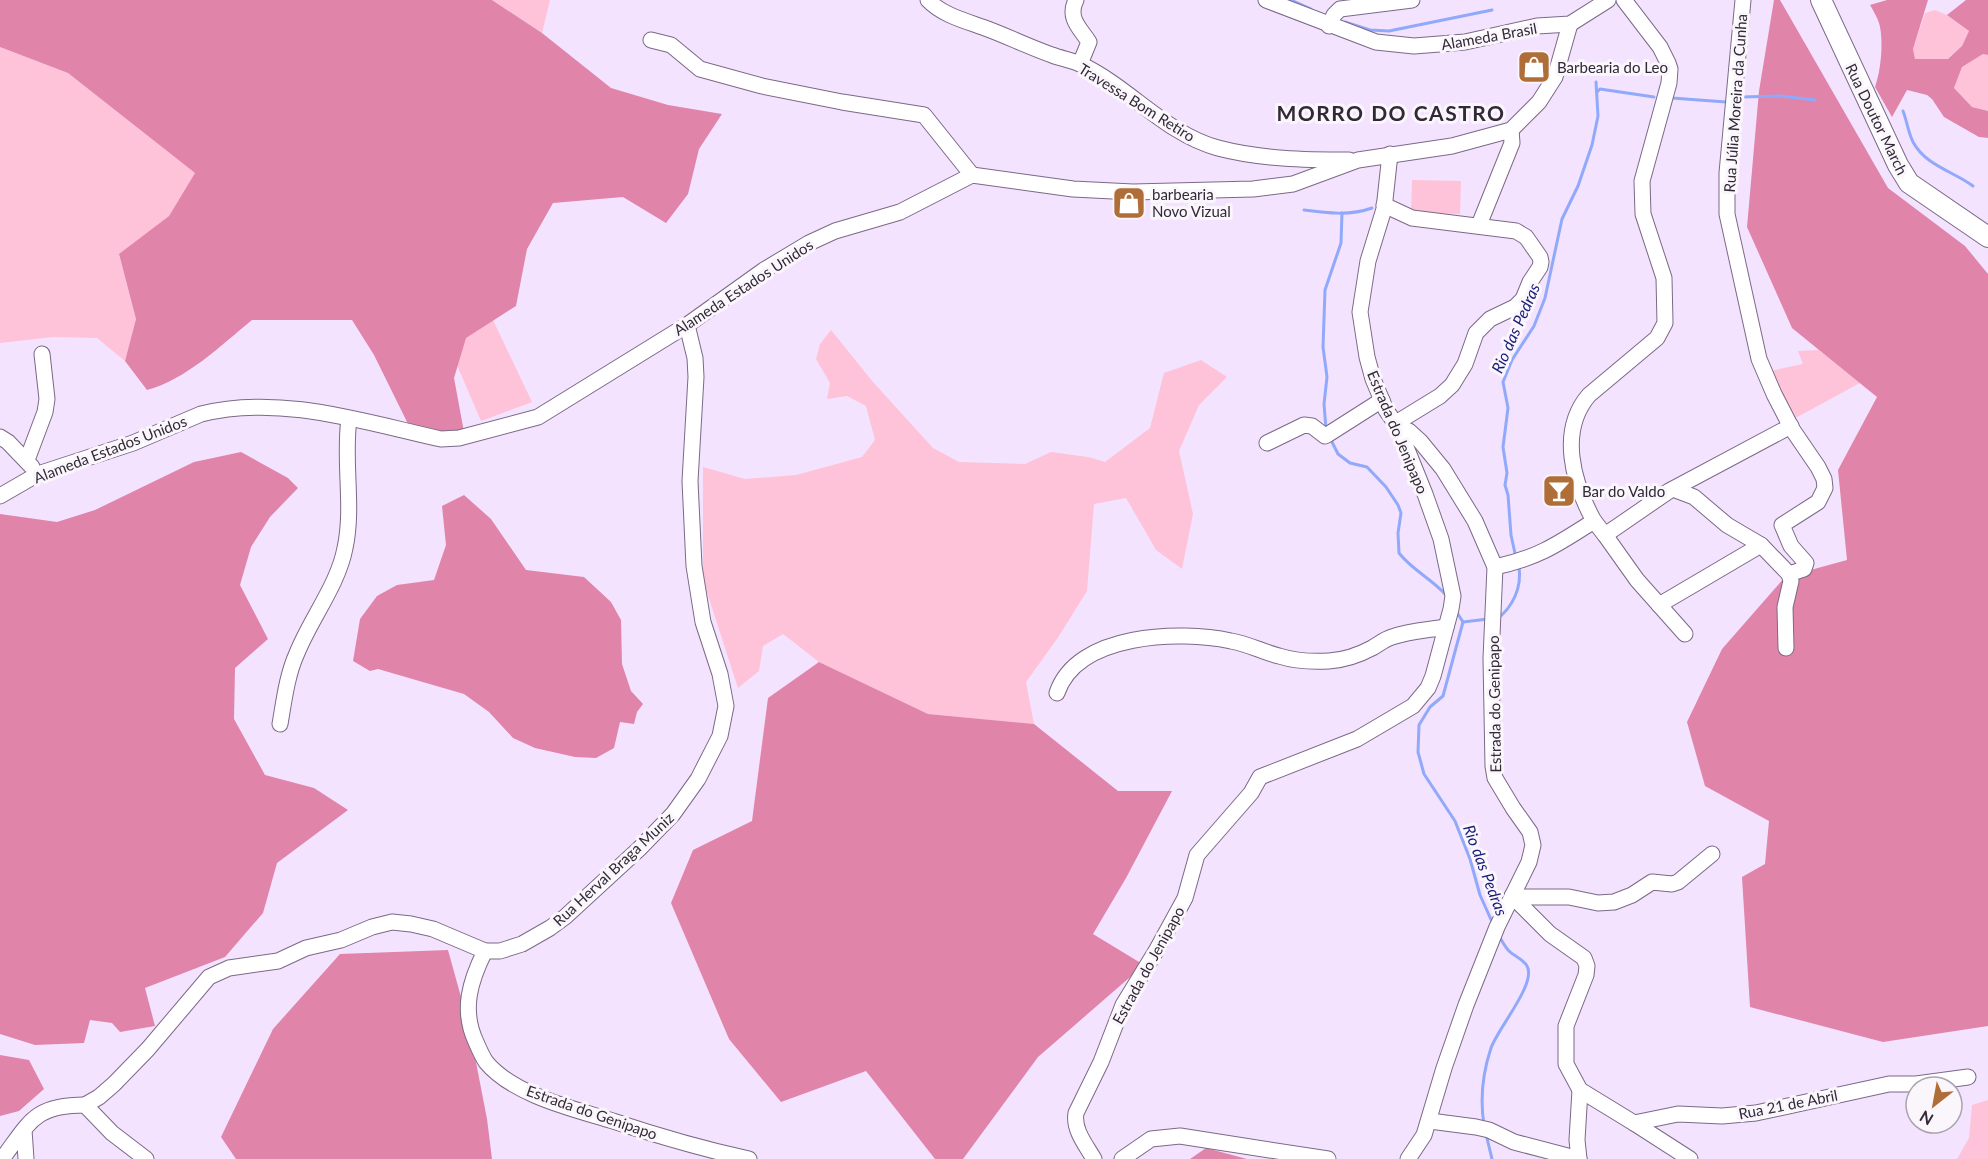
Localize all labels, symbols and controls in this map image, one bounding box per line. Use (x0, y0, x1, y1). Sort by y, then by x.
street label: Rua Júlia Moreira da Cunha (1720, 13, 1750, 193)
street label: Alameda Brasil (1440, 19, 1538, 53)
shop icon: Barbearia do Leo (1516, 49, 1552, 85)
place label: Barbearia do Leo (1557, 58, 1668, 76)
street label: Travessa Bom Retiro (1076, 59, 1198, 145)
street label: Rua Doutor March (1842, 60, 1912, 178)
district label: MORRO DO CASTRO (1276, 100, 1506, 125)
shop icon: barbearia Novo Vizual (1111, 185, 1147, 221)
place label: barbearia Novo Vizual (1152, 185, 1231, 220)
street label: Alameda Estados Unidos (670, 235, 816, 339)
water label: Rio das Pedras (1487, 280, 1543, 376)
street label: Estrada do Jenipapo (1364, 368, 1432, 496)
street label: Alameda Estados Unidos (31, 412, 189, 486)
bar icon: Bar do Valdo (1541, 473, 1577, 509)
place label: Bar do Valdo (1582, 482, 1665, 500)
street label: Estrada do Genipapo (1484, 635, 1504, 773)
street label: Rua Herval Braga Muniz (549, 808, 677, 929)
water label: Rio das Pedras (1460, 822, 1512, 919)
street label: Estrada do Jenipapo (1108, 903, 1188, 1027)
north arrow (1904, 1075, 1964, 1135)
street label: Estrada do Genipapo (524, 1081, 660, 1143)
street label: Rua 21 de Abril (1737, 1086, 1839, 1122)
text: N (1916, 1107, 1936, 1130)

